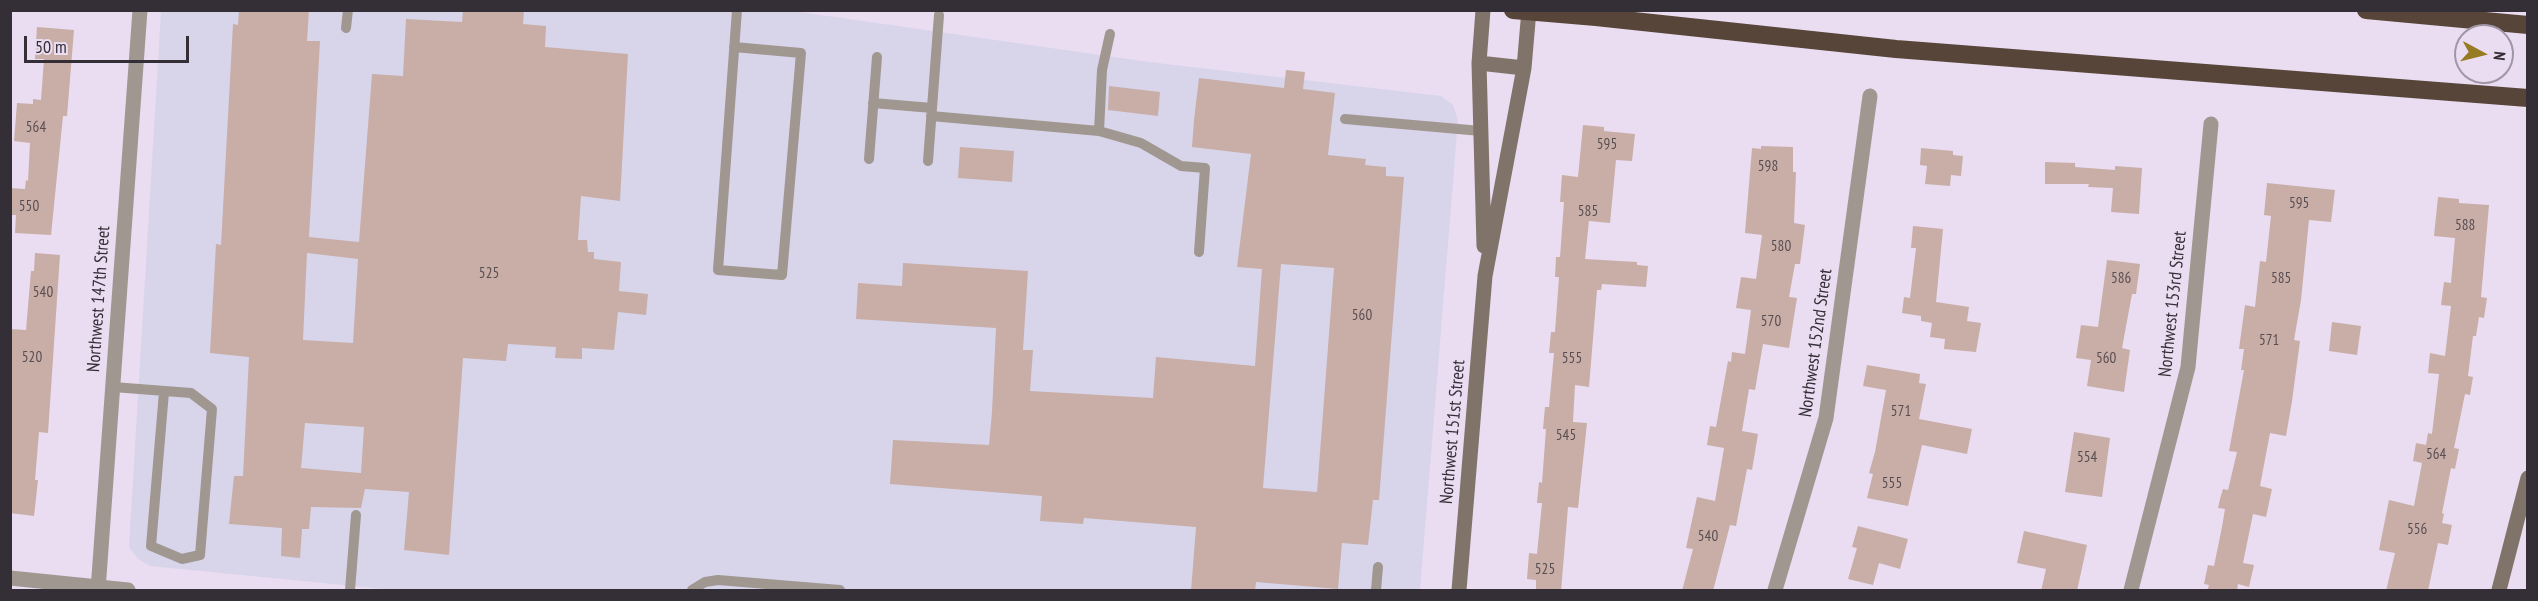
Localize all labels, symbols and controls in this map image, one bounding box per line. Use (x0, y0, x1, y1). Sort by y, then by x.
scale bar (27, 24, 192, 62)
north arrow (2454, 24, 2514, 84)
text: 50 m (35, 35, 67, 58)
text: N (2489, 50, 2510, 61)
house number: 564 (26, 119, 46, 137)
house number: 595 (1597, 136, 1617, 154)
house number: 598 (1758, 158, 1778, 176)
house number: 595 (2289, 195, 2309, 213)
house number: 550 (19, 198, 39, 216)
house number: 585 (1578, 203, 1598, 221)
house number: 588 (2455, 217, 2475, 235)
street label: Northwest 147th Street (83, 225, 115, 373)
street label: Northwest 153rd Street (2155, 230, 2191, 378)
house number: 580 (1771, 238, 1791, 256)
house number: 525 (479, 265, 499, 283)
street label: Northwest 152nd Street (1795, 267, 1837, 419)
house number: 586 (2111, 270, 2131, 288)
house number: 585 (2271, 270, 2291, 288)
house number: 540 (33, 284, 53, 302)
house number: 560 (1352, 307, 1372, 325)
house number: 570 (1761, 313, 1781, 331)
house number: 571 (2259, 332, 2279, 350)
house number: 520 (22, 349, 42, 367)
house number: 555 (1562, 350, 1582, 368)
house number: 560 (2096, 350, 2116, 368)
street label: Northwest 151st Street (1436, 359, 1470, 505)
house number: 571 (1891, 403, 1911, 421)
house number: 545 (1556, 427, 1576, 445)
house number: 564 (2426, 446, 2446, 464)
house number: 554 (2077, 449, 2097, 467)
house number: 555 (1882, 475, 1902, 493)
house number: 556 (2407, 521, 2427, 539)
house number: 540 (1698, 528, 1718, 546)
house number: 525 (1535, 561, 1555, 579)

